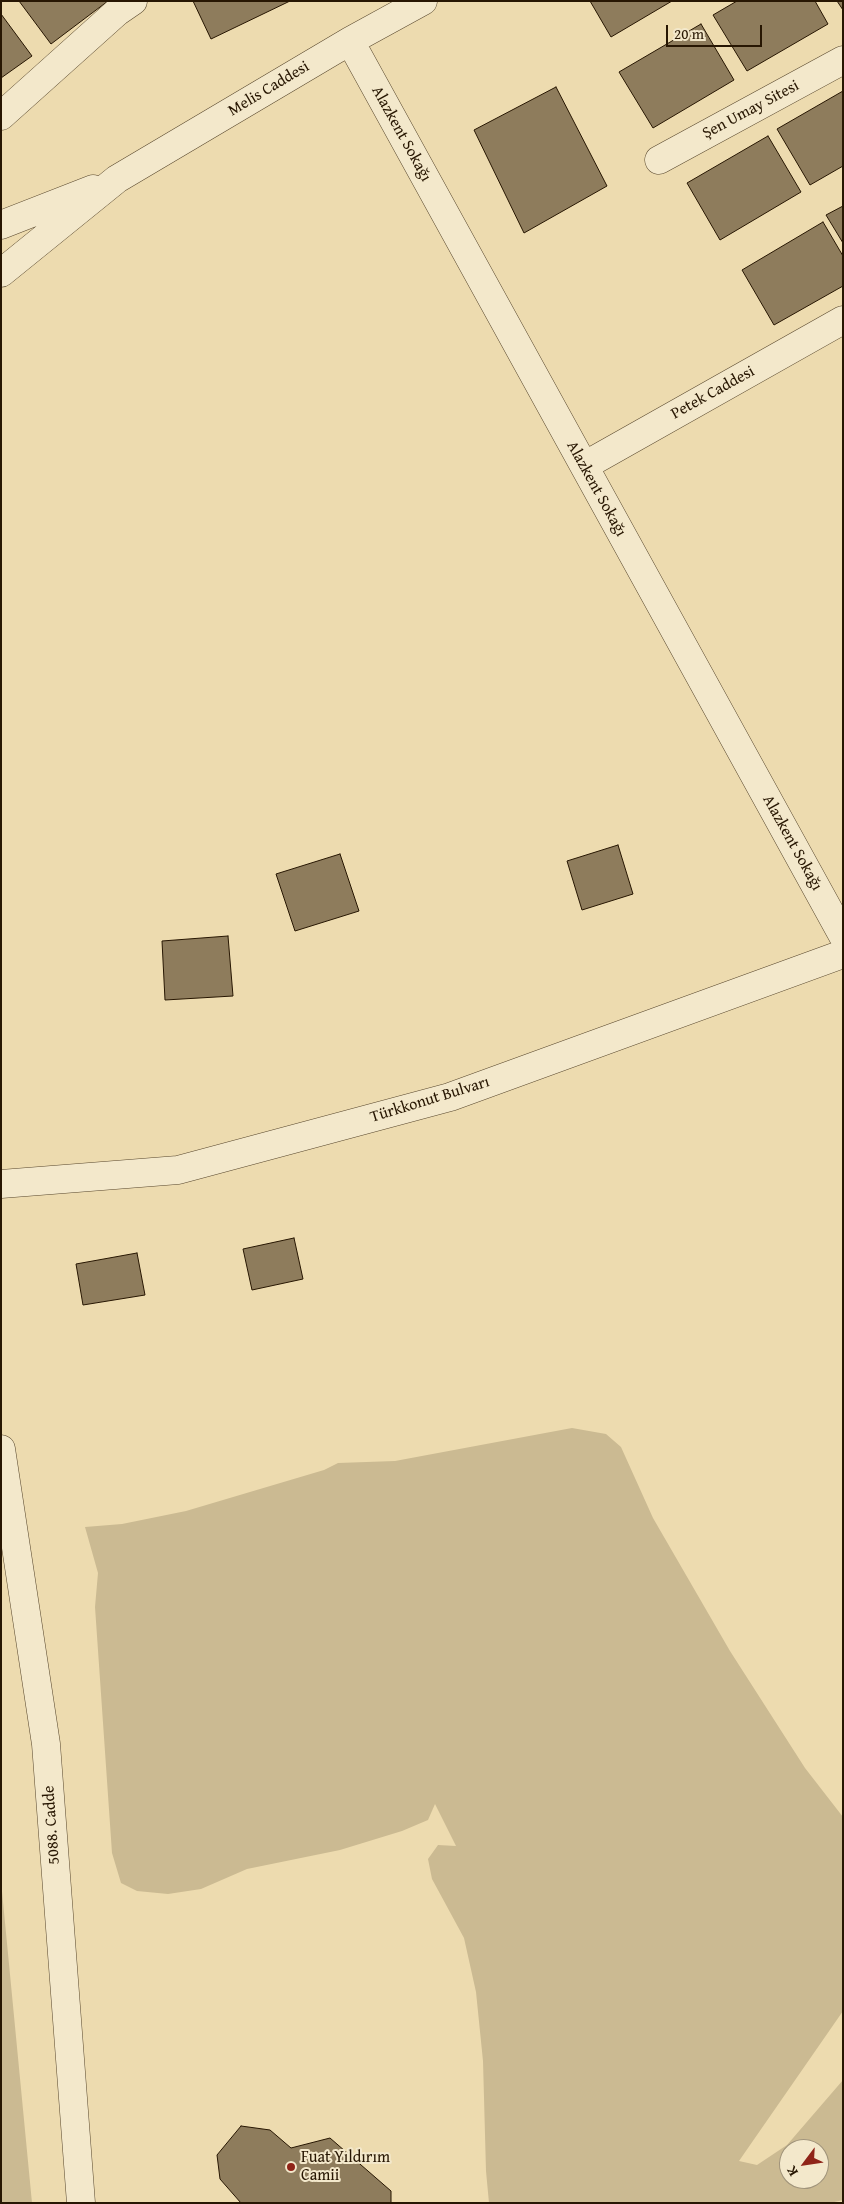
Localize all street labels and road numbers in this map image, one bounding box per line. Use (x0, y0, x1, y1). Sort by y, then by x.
street label: Melis Caddesi (225, 57, 313, 121)
street label: Şen Umay Sitesi (699, 76, 803, 144)
street label: Alazkent Sokağı (367, 83, 435, 185)
street label: Petek Caddesi (668, 362, 758, 424)
street label: Alazkent Sokağı (562, 438, 630, 540)
street label: Alazkent Sokağı (758, 792, 826, 894)
street label: Türkkonut Bulvarı (368, 1073, 492, 1127)
street label: 5088. Cadde (40, 1785, 64, 1865)

